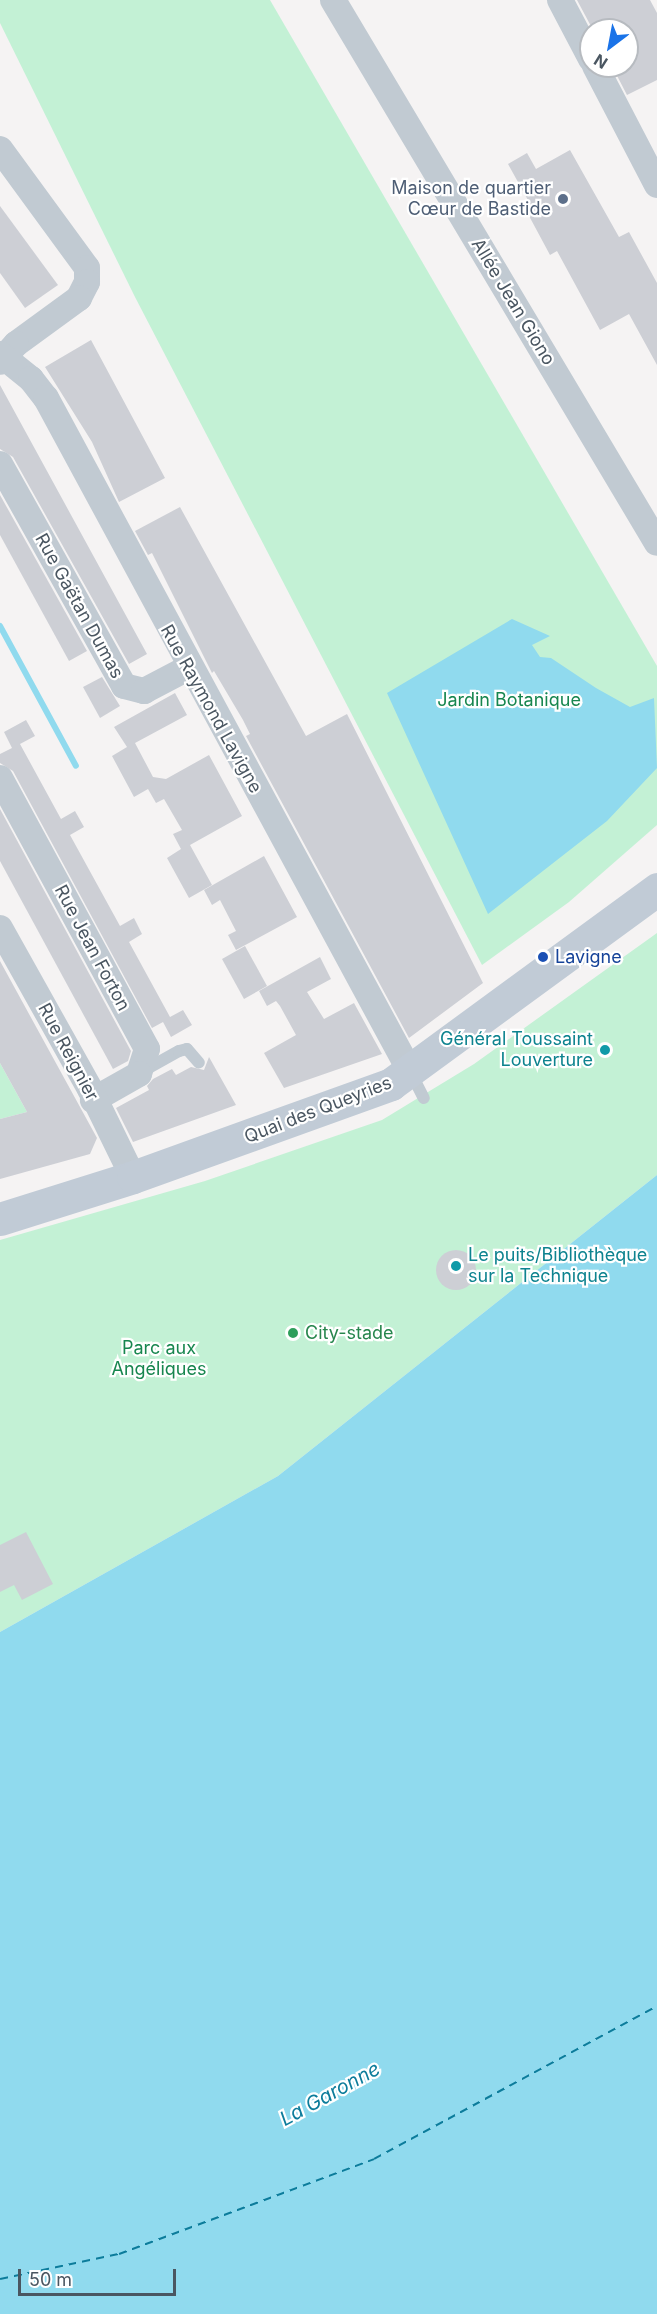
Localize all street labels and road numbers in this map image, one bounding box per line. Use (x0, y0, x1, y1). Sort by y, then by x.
street label: Allée Jean Giono (467, 235, 559, 369)
street label: Rue Gaëtan Dumas (30, 530, 128, 682)
street label: Rue Raymond Lavigne (156, 621, 266, 797)
street label: Rue Jean Forton (50, 881, 134, 1015)
street label: Rue Reignier (33, 1000, 103, 1104)
street label: Quai des Queyries (241, 1072, 395, 1148)

